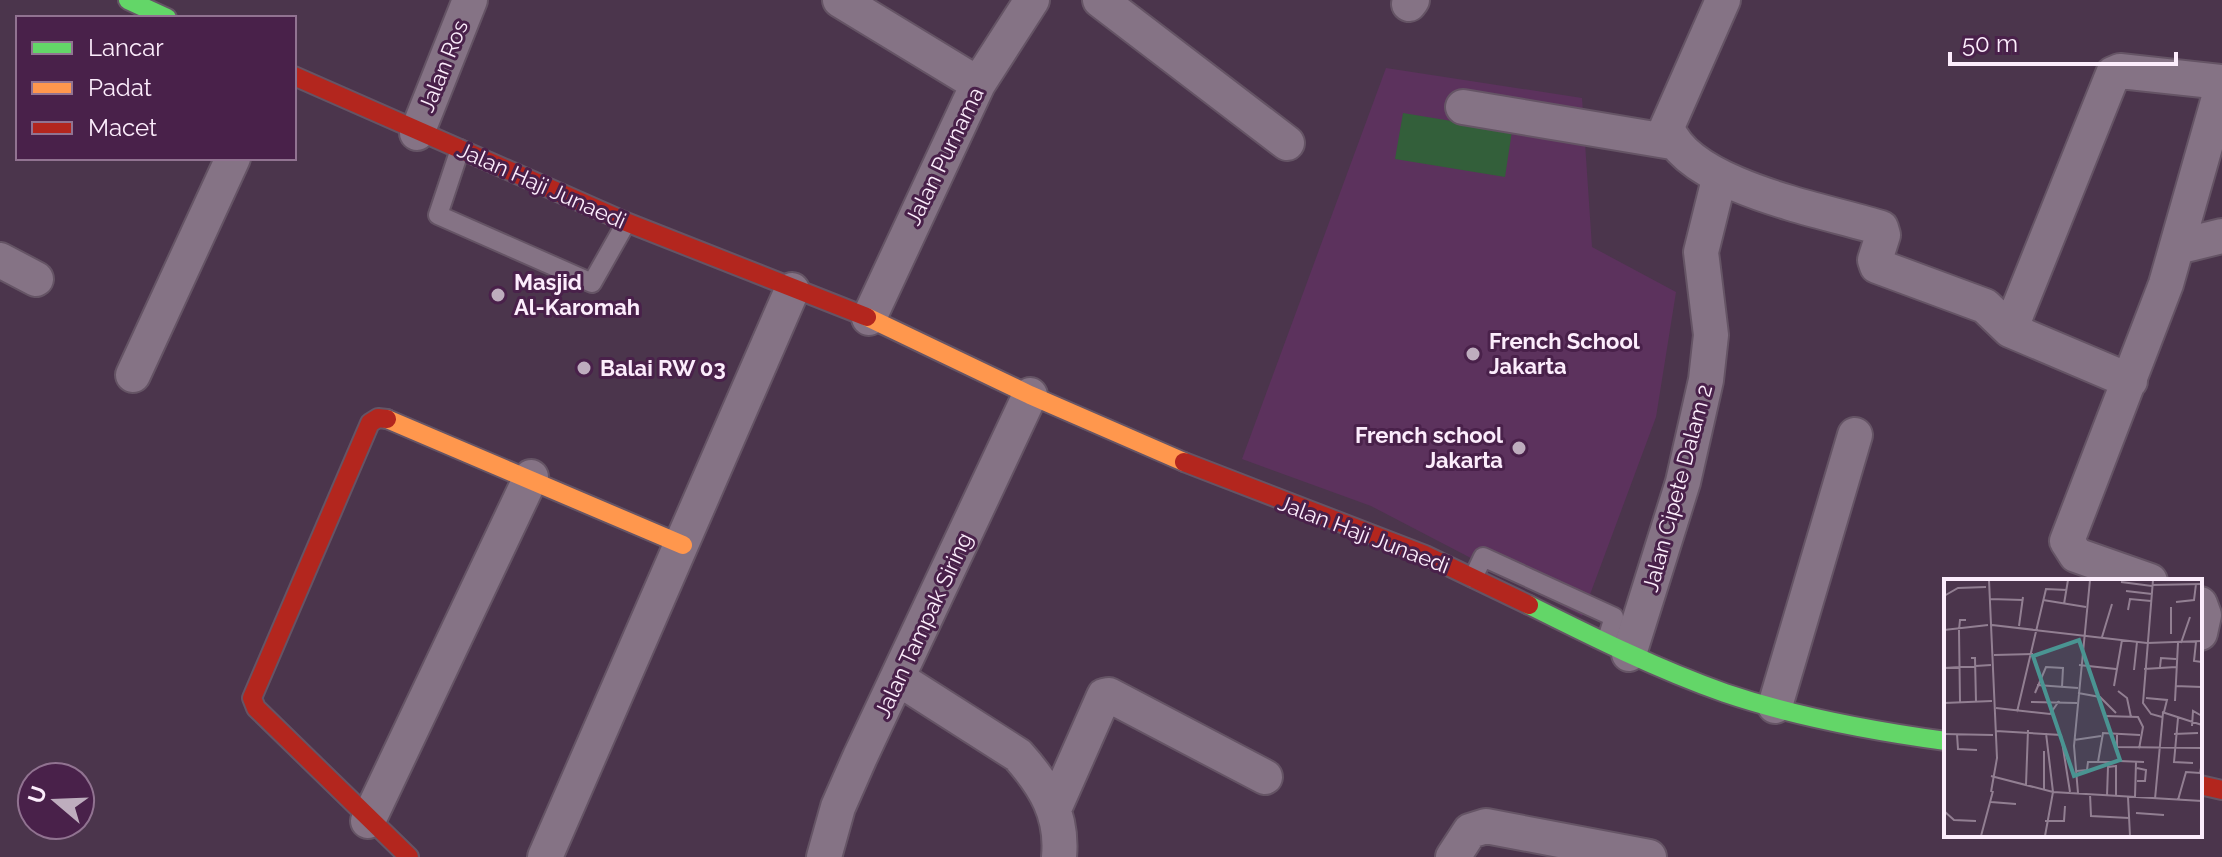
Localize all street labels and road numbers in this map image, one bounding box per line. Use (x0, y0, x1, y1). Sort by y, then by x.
street label: Jalan Ros (413, 16, 473, 116)
street label: Jalan Purnama (899, 83, 989, 229)
street label: Jalan Haji Junaedi (454, 136, 630, 234)
street label: Jalan Cipete Dalam 2 (1637, 381, 1717, 595)
street label: Jalan Haji Junaedi (1275, 489, 1453, 579)
street label: Jalan Tampak Siring (869, 528, 977, 722)

